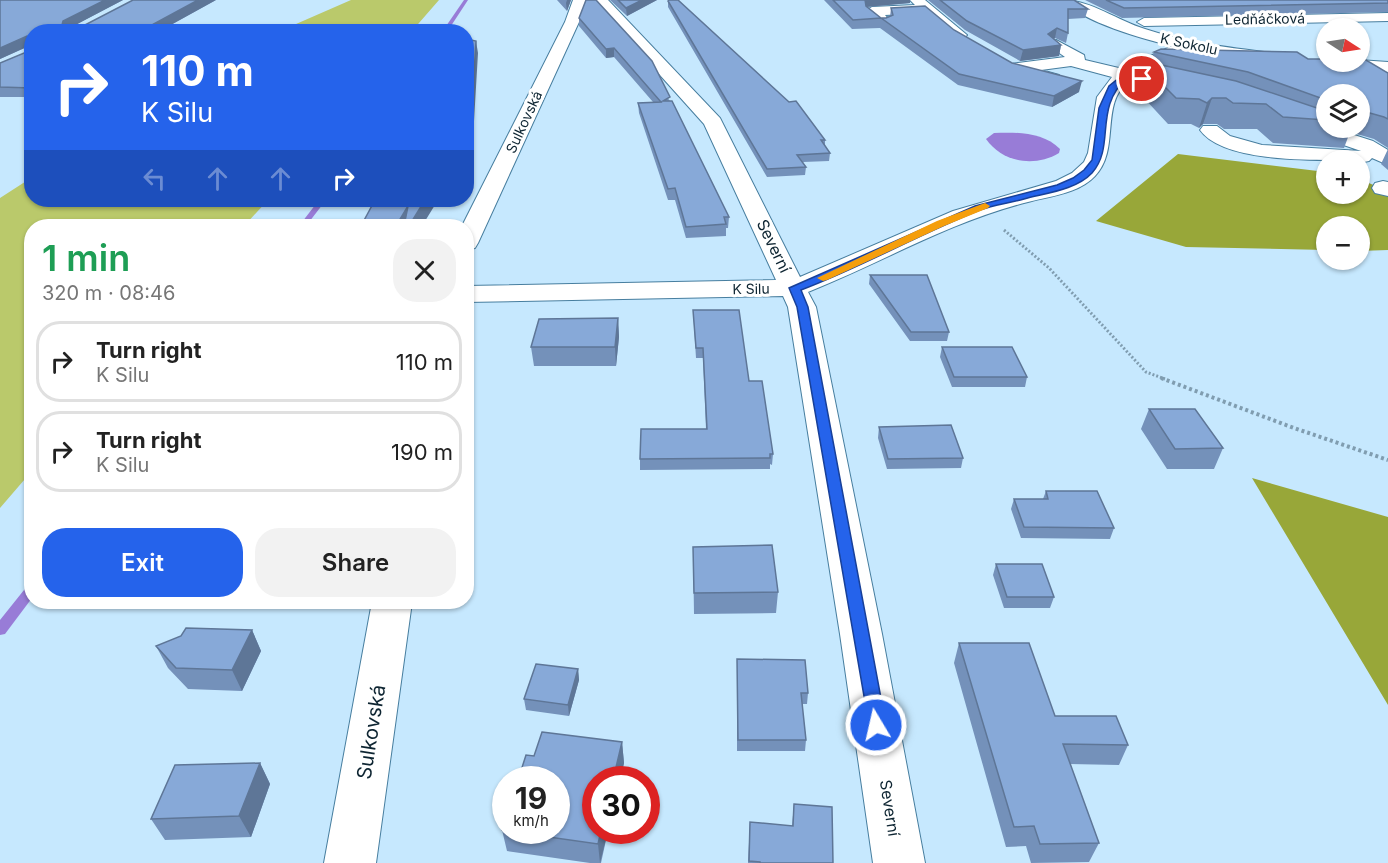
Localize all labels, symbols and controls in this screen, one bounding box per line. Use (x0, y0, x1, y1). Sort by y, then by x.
street label: Ledňáčková (1225, 9, 1305, 28)
north arrow (1316, 18, 1370, 72)
map controls (1316, 18, 1370, 270)
street label: K Sokolu (1159, 29, 1219, 58)
text: 110 m (141, 45, 254, 96)
icon: right (42, 48, 120, 126)
pin (1116, 53, 1167, 104)
icon: arrive (1125, 62, 1158, 95)
button: layers (1316, 84, 1370, 138)
street label: Sulkovská (502, 88, 545, 156)
text: K Silu (141, 96, 213, 129)
button: + (1316, 150, 1370, 204)
icon: left (138, 162, 171, 195)
icon: ahead (201, 162, 234, 195)
icon: ahead (264, 162, 297, 195)
icon: right (327, 162, 360, 195)
street label: Severní (753, 216, 796, 276)
button: − (1316, 216, 1370, 270)
text: 1 min (42, 236, 130, 280)
button: close (393, 239, 456, 302)
street label: K Silu (732, 280, 770, 297)
text: 320 m · 08:46 (42, 281, 175, 305)
text: Turn right (96, 337, 202, 363)
icon: right (45, 345, 78, 378)
text: 110 m (396, 349, 453, 375)
text: K Silu (96, 363, 149, 387)
text: Turn right (96, 427, 202, 453)
icon: right (45, 435, 78, 468)
text: 190 m (391, 439, 453, 465)
text: K Silu (96, 453, 149, 477)
button: Exit (42, 528, 243, 597)
button: Share (255, 528, 456, 597)
street label: Sulkovská (352, 683, 390, 781)
position arrow (844, 693, 908, 757)
speed limit sign: 30 (582, 766, 660, 844)
street label: Severní (876, 778, 904, 838)
text: 19 (515, 780, 547, 816)
text: km/h (513, 811, 549, 830)

